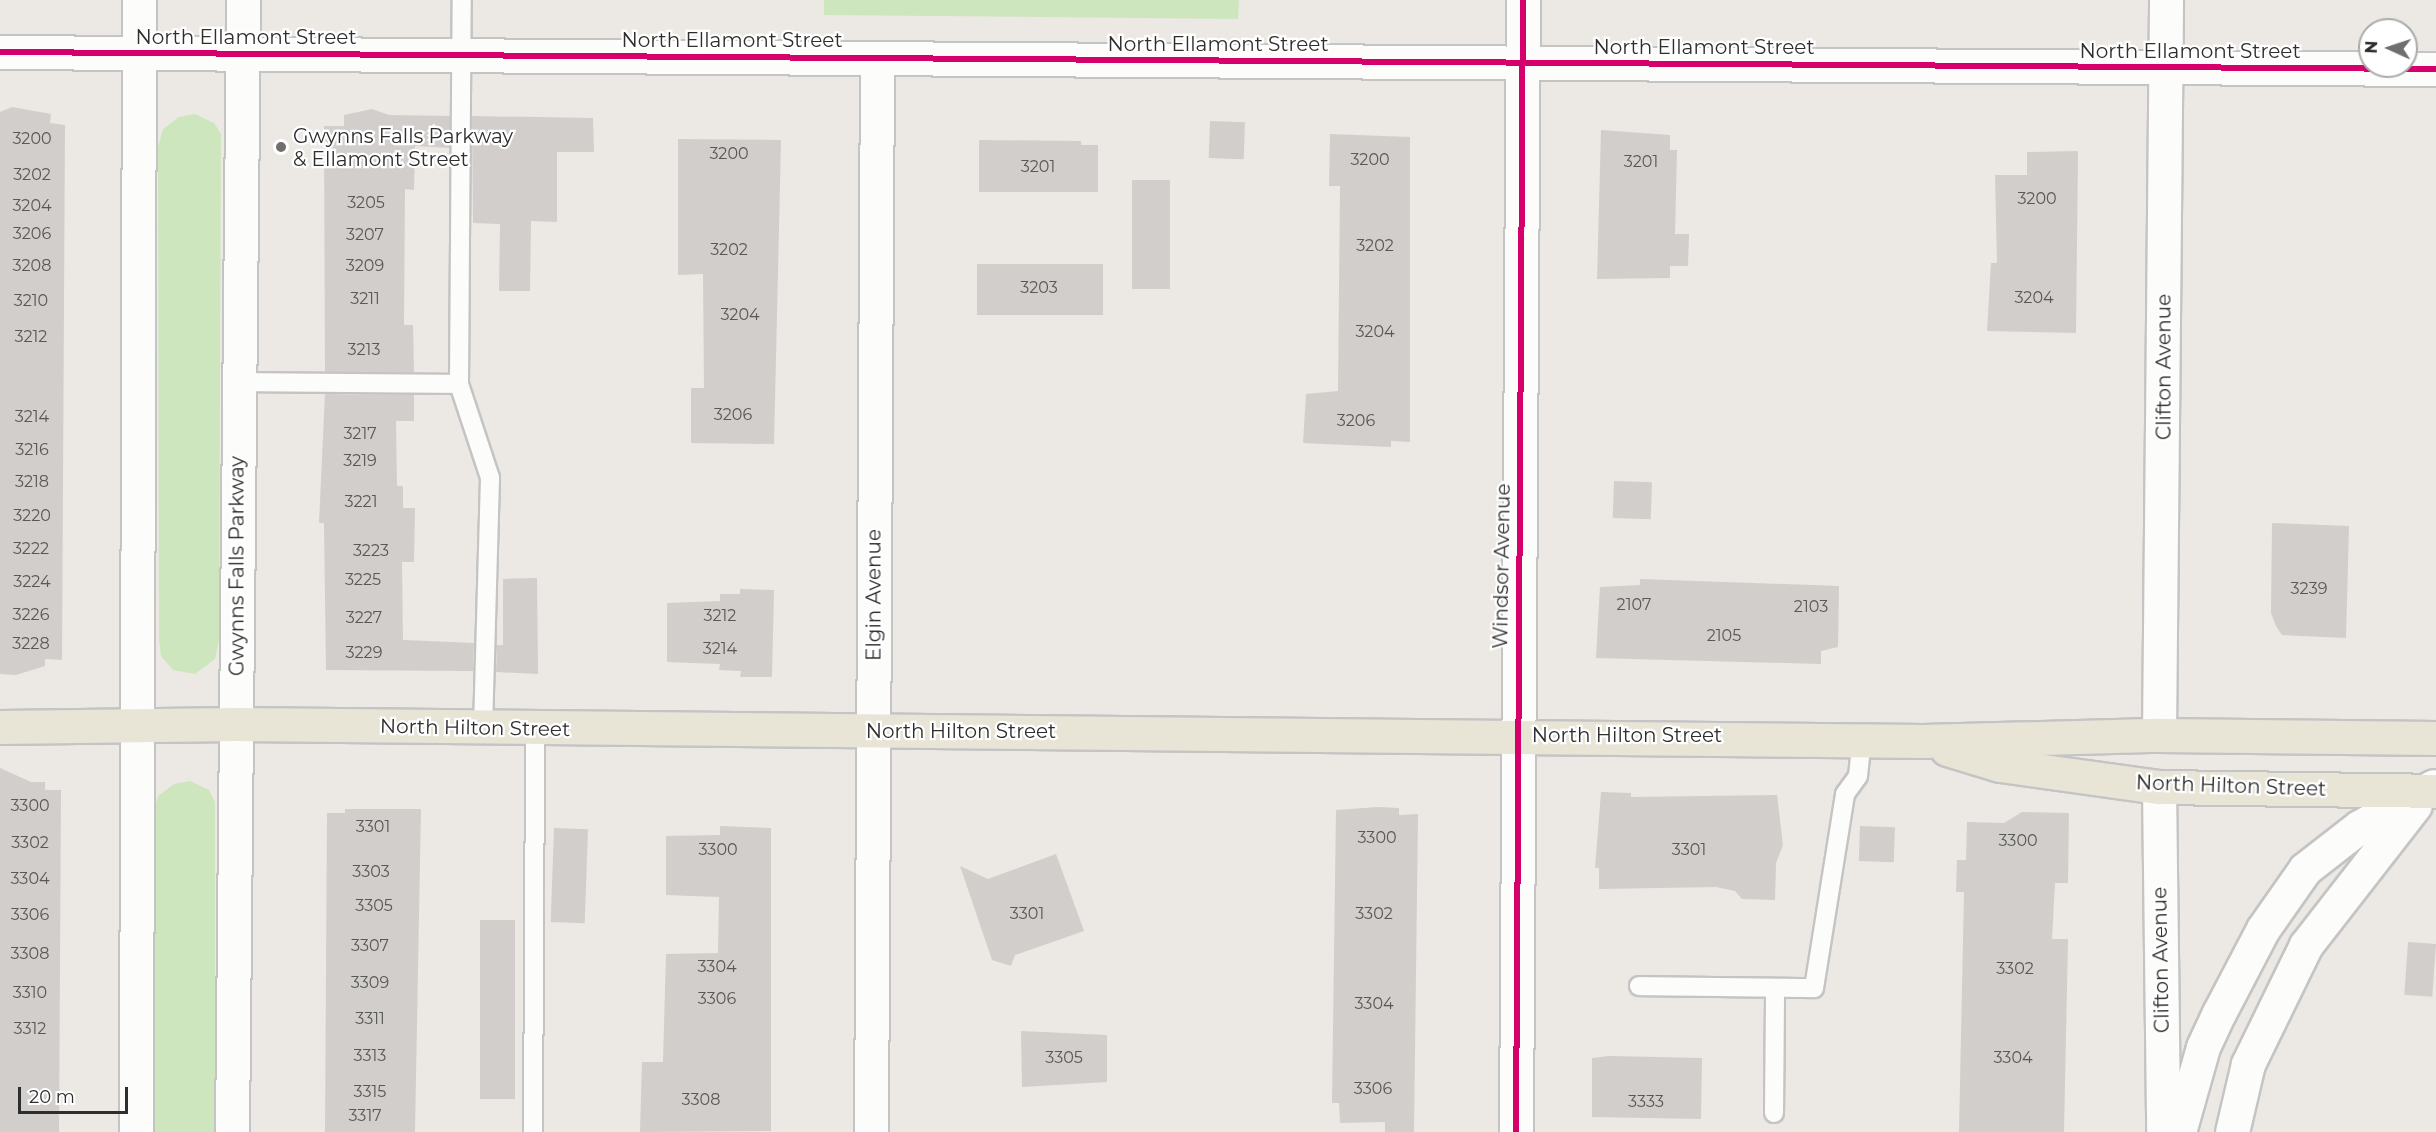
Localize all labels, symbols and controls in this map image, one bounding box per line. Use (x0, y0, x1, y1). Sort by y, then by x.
north arrow (2358, 18, 2418, 78)
street label: North Ellamont Street (135, 25, 357, 49)
street label: North Ellamont Street (621, 28, 843, 52)
street label: North Ellamont Street (1107, 32, 1329, 56)
street label: North Ellamont Street (1593, 35, 1815, 59)
street label: North Ellamont Street (2079, 39, 2301, 63)
text: N (2362, 40, 2381, 54)
place label: Gwynns Falls Parkway & Ellamont Street (293, 124, 513, 171)
house number: 3200 (12, 129, 52, 149)
marker: Gwynns Falls Parkway & Ellamont Street (274, 140, 288, 154)
house number: 3200 (709, 144, 749, 164)
house number: 3200 (1350, 150, 1390, 170)
house number: 3201 (1624, 152, 1658, 172)
house number: 3201 (1021, 157, 1055, 177)
house number: 3202 (13, 165, 51, 185)
house number: 3200 (2017, 189, 2057, 209)
house number: 3205 (347, 193, 385, 213)
house number: 3204 (12, 196, 52, 216)
house number: 3206 (13, 224, 51, 244)
house number: 3207 (346, 225, 384, 245)
house number: 3202 (1356, 236, 1394, 256)
house number: 3202 (710, 240, 748, 260)
house number: 3208 (13, 256, 51, 276)
house number: 3209 (346, 256, 384, 276)
house number: 3203 (1020, 278, 1058, 298)
house number: 3204 (2014, 288, 2054, 308)
house number: 3211 (350, 289, 380, 309)
house number: 3210 (14, 291, 48, 311)
street label: Clifton Avenue (2152, 294, 2176, 440)
house number: 3204 (720, 305, 760, 325)
house number: 3204 (1355, 322, 1395, 342)
house number: 3212 (15, 327, 47, 347)
house number: 3213 (348, 340, 380, 360)
house number: 3206 (714, 405, 752, 425)
house number: 3214 (15, 407, 49, 427)
house number: 3206 (1337, 411, 1375, 431)
house number: 3217 (343, 424, 377, 444)
house number: 3216 (15, 440, 49, 460)
house number: 3219 (343, 451, 377, 471)
street label: Gwynns Falls Parkway (225, 456, 249, 676)
house number: 3218 (15, 472, 49, 492)
street label: Windsor Avenue (1489, 483, 1515, 649)
house number: 3221 (345, 492, 377, 512)
house number: 3220 (13, 506, 51, 526)
street label: Elgin Avenue (862, 529, 886, 661)
house number: 3222 (13, 539, 49, 559)
house number: 3223 (353, 541, 389, 561)
house number: 3225 (345, 570, 381, 590)
house number: 3224 (13, 572, 51, 592)
house number: 3239 (2291, 579, 2327, 599)
house number: 2107 (1617, 595, 1651, 615)
house number: 2103 (1794, 597, 1828, 617)
house number: 3226 (13, 605, 49, 625)
house number: 3212 (704, 606, 736, 626)
house number: 3227 (346, 608, 382, 628)
house number: 2105 (1707, 626, 1741, 646)
house number: 3228 (12, 634, 50, 654)
house number: 3214 (703, 639, 737, 659)
house number: 3229 (346, 643, 382, 663)
street label: North Hilton Street (380, 714, 570, 742)
street label: North Hilton Street (866, 719, 1056, 743)
street label: North Hilton Street (1532, 723, 1722, 747)
street label: North Hilton Street (2135, 771, 2327, 801)
house number: 3300 (10, 796, 50, 816)
house number: 3301 (356, 817, 390, 837)
house number: 3300 (1357, 828, 1397, 848)
house number: 3300 (1998, 831, 2038, 851)
house number: 3302 (11, 833, 49, 853)
house number: 3300 (698, 840, 738, 860)
house number: 3301 (1672, 840, 1706, 860)
house number: 3303 (352, 862, 390, 882)
house number: 3304 (10, 869, 50, 889)
street label: Clifton Avenue (2148, 887, 2174, 1033)
house number: 3305 (355, 896, 393, 916)
house number: 3301 (1010, 904, 1044, 924)
house number: 3302 (1355, 904, 1393, 924)
house number: 3306 (11, 905, 49, 925)
house number: 3307 (351, 936, 389, 956)
house number: 3308 (11, 944, 49, 964)
house number: 3304 (697, 957, 737, 977)
house number: 3302 (1996, 959, 2034, 979)
house number: 3309 (351, 973, 389, 993)
house number: 3310 (13, 983, 47, 1003)
house number: 3306 (698, 989, 736, 1009)
house number: 3304 (1354, 994, 1394, 1014)
house number: 3311 (355, 1009, 385, 1029)
house number: 3312 (14, 1019, 46, 1039)
house number: 3313 (354, 1046, 386, 1066)
house number: 3305 (1045, 1048, 1083, 1068)
house number: 3304 (1993, 1048, 2033, 1068)
scale bar (21, 1075, 130, 1113)
house number: 3306 (1354, 1079, 1392, 1099)
house number: 3315 (354, 1082, 386, 1102)
text: 20 m (29, 1086, 75, 1108)
house number: 3308 (682, 1090, 720, 1110)
house number: 3333 (1628, 1092, 1664, 1112)
house number: 3317 (348, 1106, 382, 1126)

